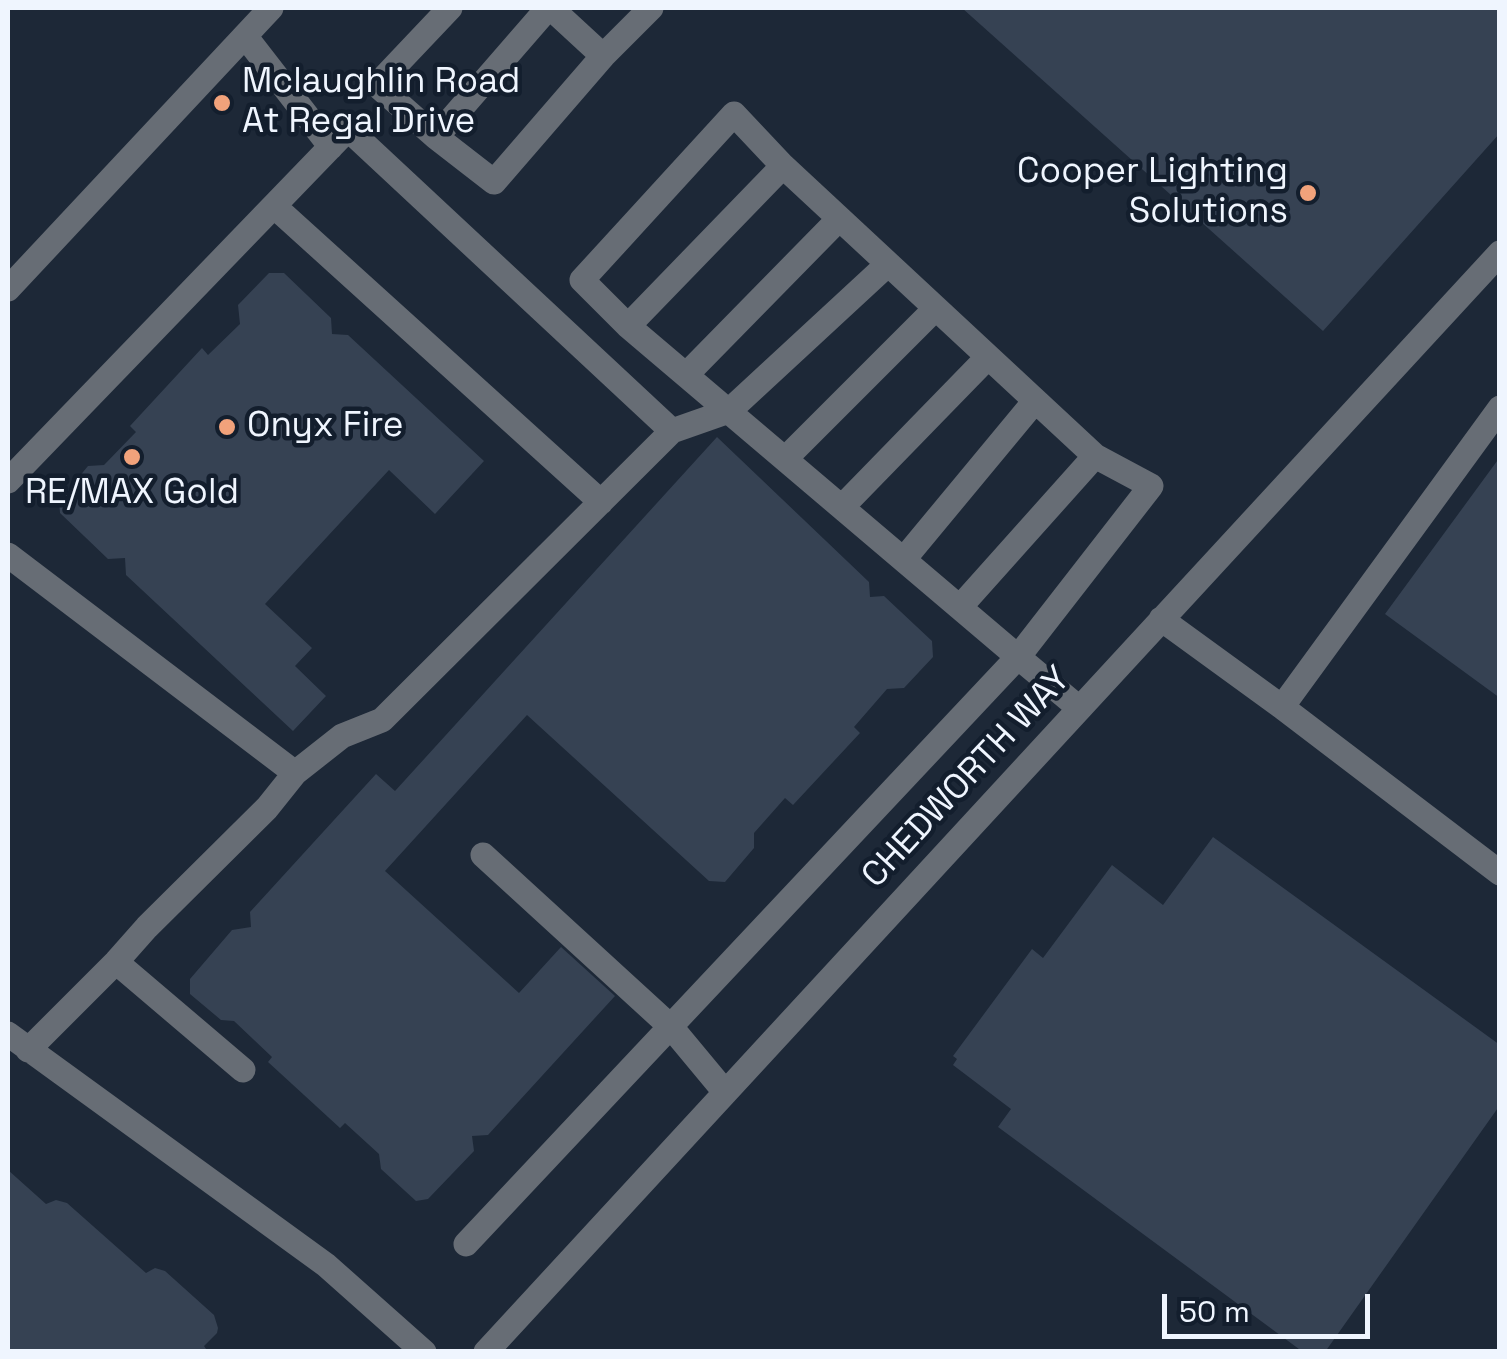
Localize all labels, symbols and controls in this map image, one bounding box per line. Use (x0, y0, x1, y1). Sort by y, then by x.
place label: Mclaughlin Road At Regal Drive (242, 62, 520, 144)
marker: Mclaughlin Road At Regal Drive (211, 92, 233, 114)
place label: Cooper Lighting Solutions (1017, 152, 1288, 234)
marker: Cooper Lighting Solutions (1297, 182, 1319, 204)
place label: Onyx Fire (247, 406, 404, 448)
marker: Onyx Fire (216, 416, 238, 438)
marker: RE/MAX Gold (121, 446, 143, 468)
place label: RE/MAX Gold (25, 473, 239, 515)
street label: CHEDWORTH WAY (854, 659, 1080, 897)
scale bar (1167, 1274, 1374, 1336)
text: 50 m (1179, 1292, 1250, 1331)

